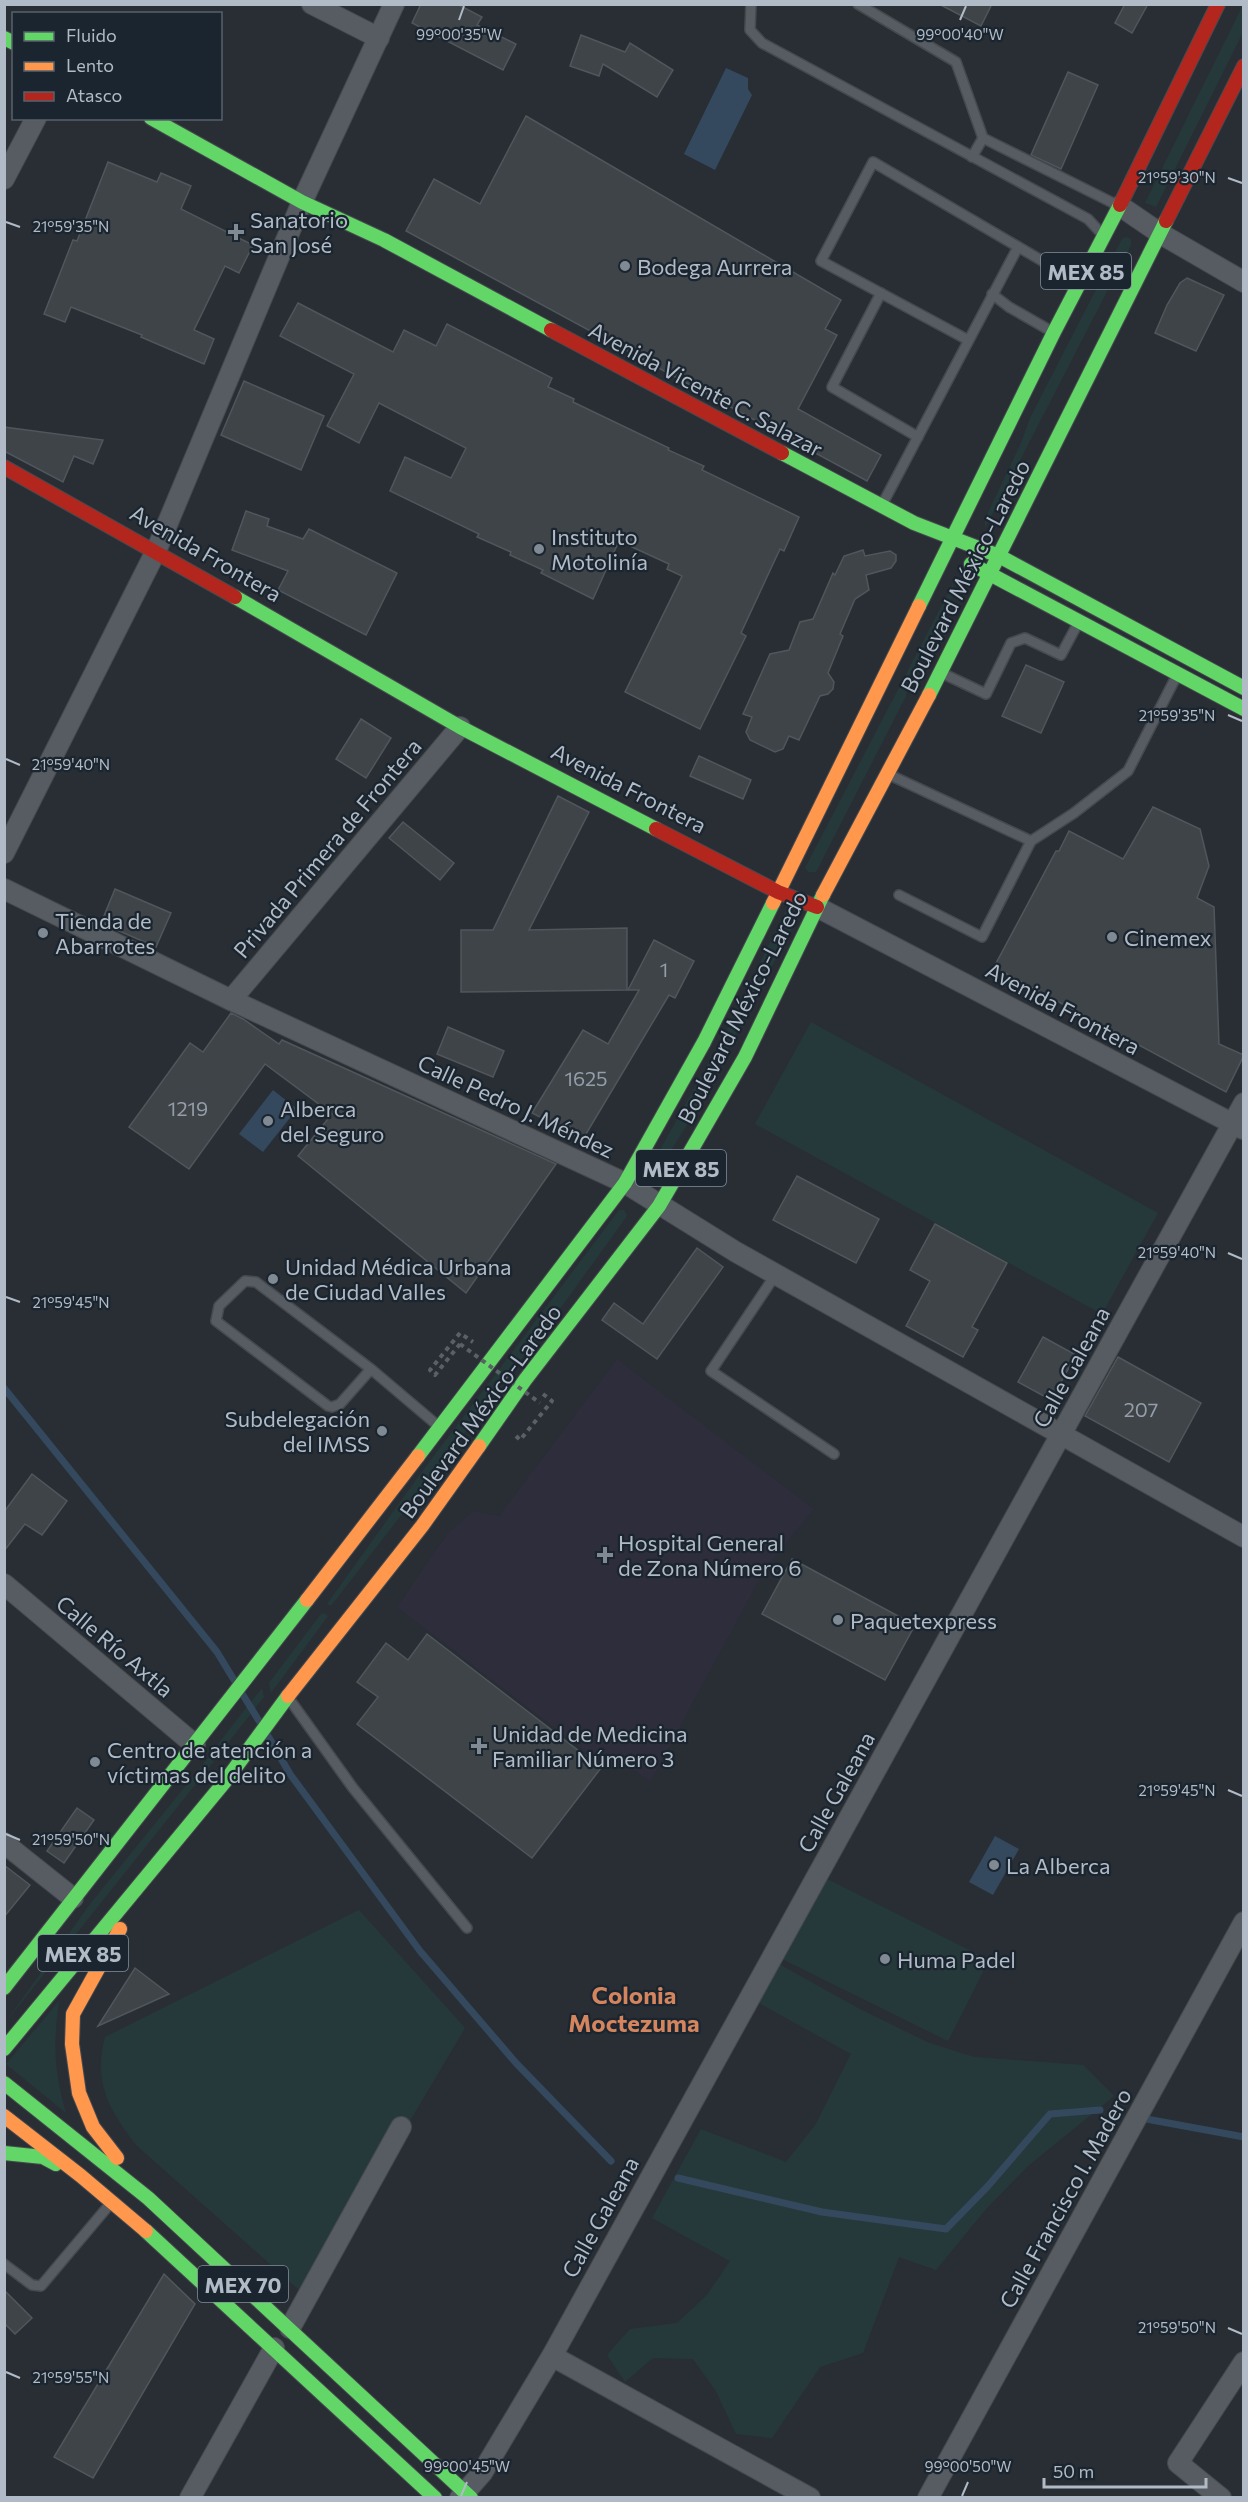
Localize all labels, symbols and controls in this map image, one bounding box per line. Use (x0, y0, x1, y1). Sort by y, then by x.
legend (12, 12, 222, 120)
text: Fluido (66, 24, 117, 46)
text: 99°00'35"W (416, 25, 502, 43)
text: 99°00'40"W (916, 25, 1004, 43)
text: Lento (66, 54, 114, 76)
text: Atasco (66, 84, 122, 106)
text: 21°59'30"N (1138, 168, 1216, 186)
place label: Sanatorio San José (250, 206, 348, 258)
text: 21°59'35"N (33, 217, 109, 235)
marker: Sanatorio San José (227, 223, 245, 241)
place label: Bodega Aurrera (637, 253, 792, 280)
road number: MEX 85 (1041, 253, 1131, 289)
marker: Bodega Aurrera (618, 259, 632, 273)
street label: Avenida Vicente C. Salazar (584, 316, 828, 462)
street label: Boulevard México-Laredo (894, 455, 1036, 697)
street label: Avenida Frontera (125, 499, 287, 607)
place label: Instituto Motolinía (551, 523, 648, 575)
marker: Instituto Motolinía (532, 542, 546, 556)
text: 21°59'35"N (1139, 706, 1215, 724)
street label: Privada Primera de Frontera (227, 733, 427, 963)
street label: Avenida Frontera (547, 737, 711, 839)
text: 21°59'40"N (32, 755, 110, 773)
street label: Boulevard México-Laredo (671, 886, 813, 1128)
place label: Tienda de Abarrotes (55, 907, 155, 959)
place label: Cinemex (1124, 924, 1212, 951)
marker: Tienda de Abarrotes (36, 926, 50, 940)
marker: Cinemex (1105, 930, 1119, 944)
street label: Avenida Frontera (981, 956, 1145, 1060)
house number: 1 (660, 957, 668, 981)
street label: Calle Pedro J. Méndez (414, 1049, 618, 1163)
house number: 1625 (564, 1066, 608, 1090)
place label: Alberca del Seguro (280, 1095, 384, 1147)
house number: 1219 (168, 1096, 208, 1120)
marker: Alberca del Seguro (261, 1114, 275, 1128)
road number: MEX 85 (636, 1150, 726, 1186)
text: 21°59'40"N (1138, 1243, 1216, 1261)
place label: Unidad Médica Urbana de Ciudad Valles (285, 1253, 512, 1305)
marker: Unidad Médica Urbana de Ciudad Valles (266, 1272, 280, 1286)
text: 21°59'45"N (32, 1293, 110, 1311)
street label: Boulevard México-Laredo (393, 1299, 567, 1523)
street label: Calle Galeana (1027, 1302, 1115, 1432)
house number: 207 (1124, 1397, 1158, 1421)
place label: Subdelegación del IMSS (225, 1405, 370, 1457)
marker: Subdelegación del IMSS (375, 1424, 389, 1438)
place label: Hospital General de Zona Número 6 (618, 1529, 802, 1581)
marker: Hospital General de Zona Número 6 (596, 1546, 614, 1564)
street label: Calle Río Axtla (51, 1589, 179, 1703)
place label: Paquetexpress (850, 1607, 997, 1634)
marker: Paquetexpress (831, 1613, 845, 1627)
place label: Unidad de Medicina Familiar Número 3 (492, 1720, 688, 1772)
street label: Calle Galeana (792, 1727, 880, 1857)
place label: Centro de atención a víctimas del delito (107, 1736, 312, 1788)
marker: Unidad de Medicina Familiar Número 3 (470, 1737, 488, 1755)
marker: Centro de atención a víctimas del delito (88, 1755, 102, 1769)
text: 21°59'45"N (1138, 1781, 1216, 1799)
text: 21°59'50"N (32, 1830, 110, 1848)
place label: La Alberca (1006, 1852, 1111, 1879)
marker: La Alberca (987, 1858, 1001, 1872)
road number: MEX 85 (38, 1935, 128, 1971)
place label: Huma Padel (897, 1946, 1016, 1973)
marker: Huma Padel (878, 1952, 892, 1966)
district label: Colonia Moctezuma (568, 1980, 700, 2037)
street label: Calle Francisco I. Madero (993, 2083, 1137, 2313)
street label: Calle Galeana (556, 2152, 644, 2282)
road number: MEX 70 (198, 2266, 288, 2302)
text: 21°59'50"N (1138, 2318, 1216, 2336)
text: 21°59'55"N (33, 2368, 109, 2386)
scale bar (1044, 2451, 1206, 2489)
text: 99°00'45"W (424, 2457, 510, 2475)
text: 99°00'50"W (924, 2457, 1012, 2475)
text: 50 m (1053, 2460, 1094, 2482)

